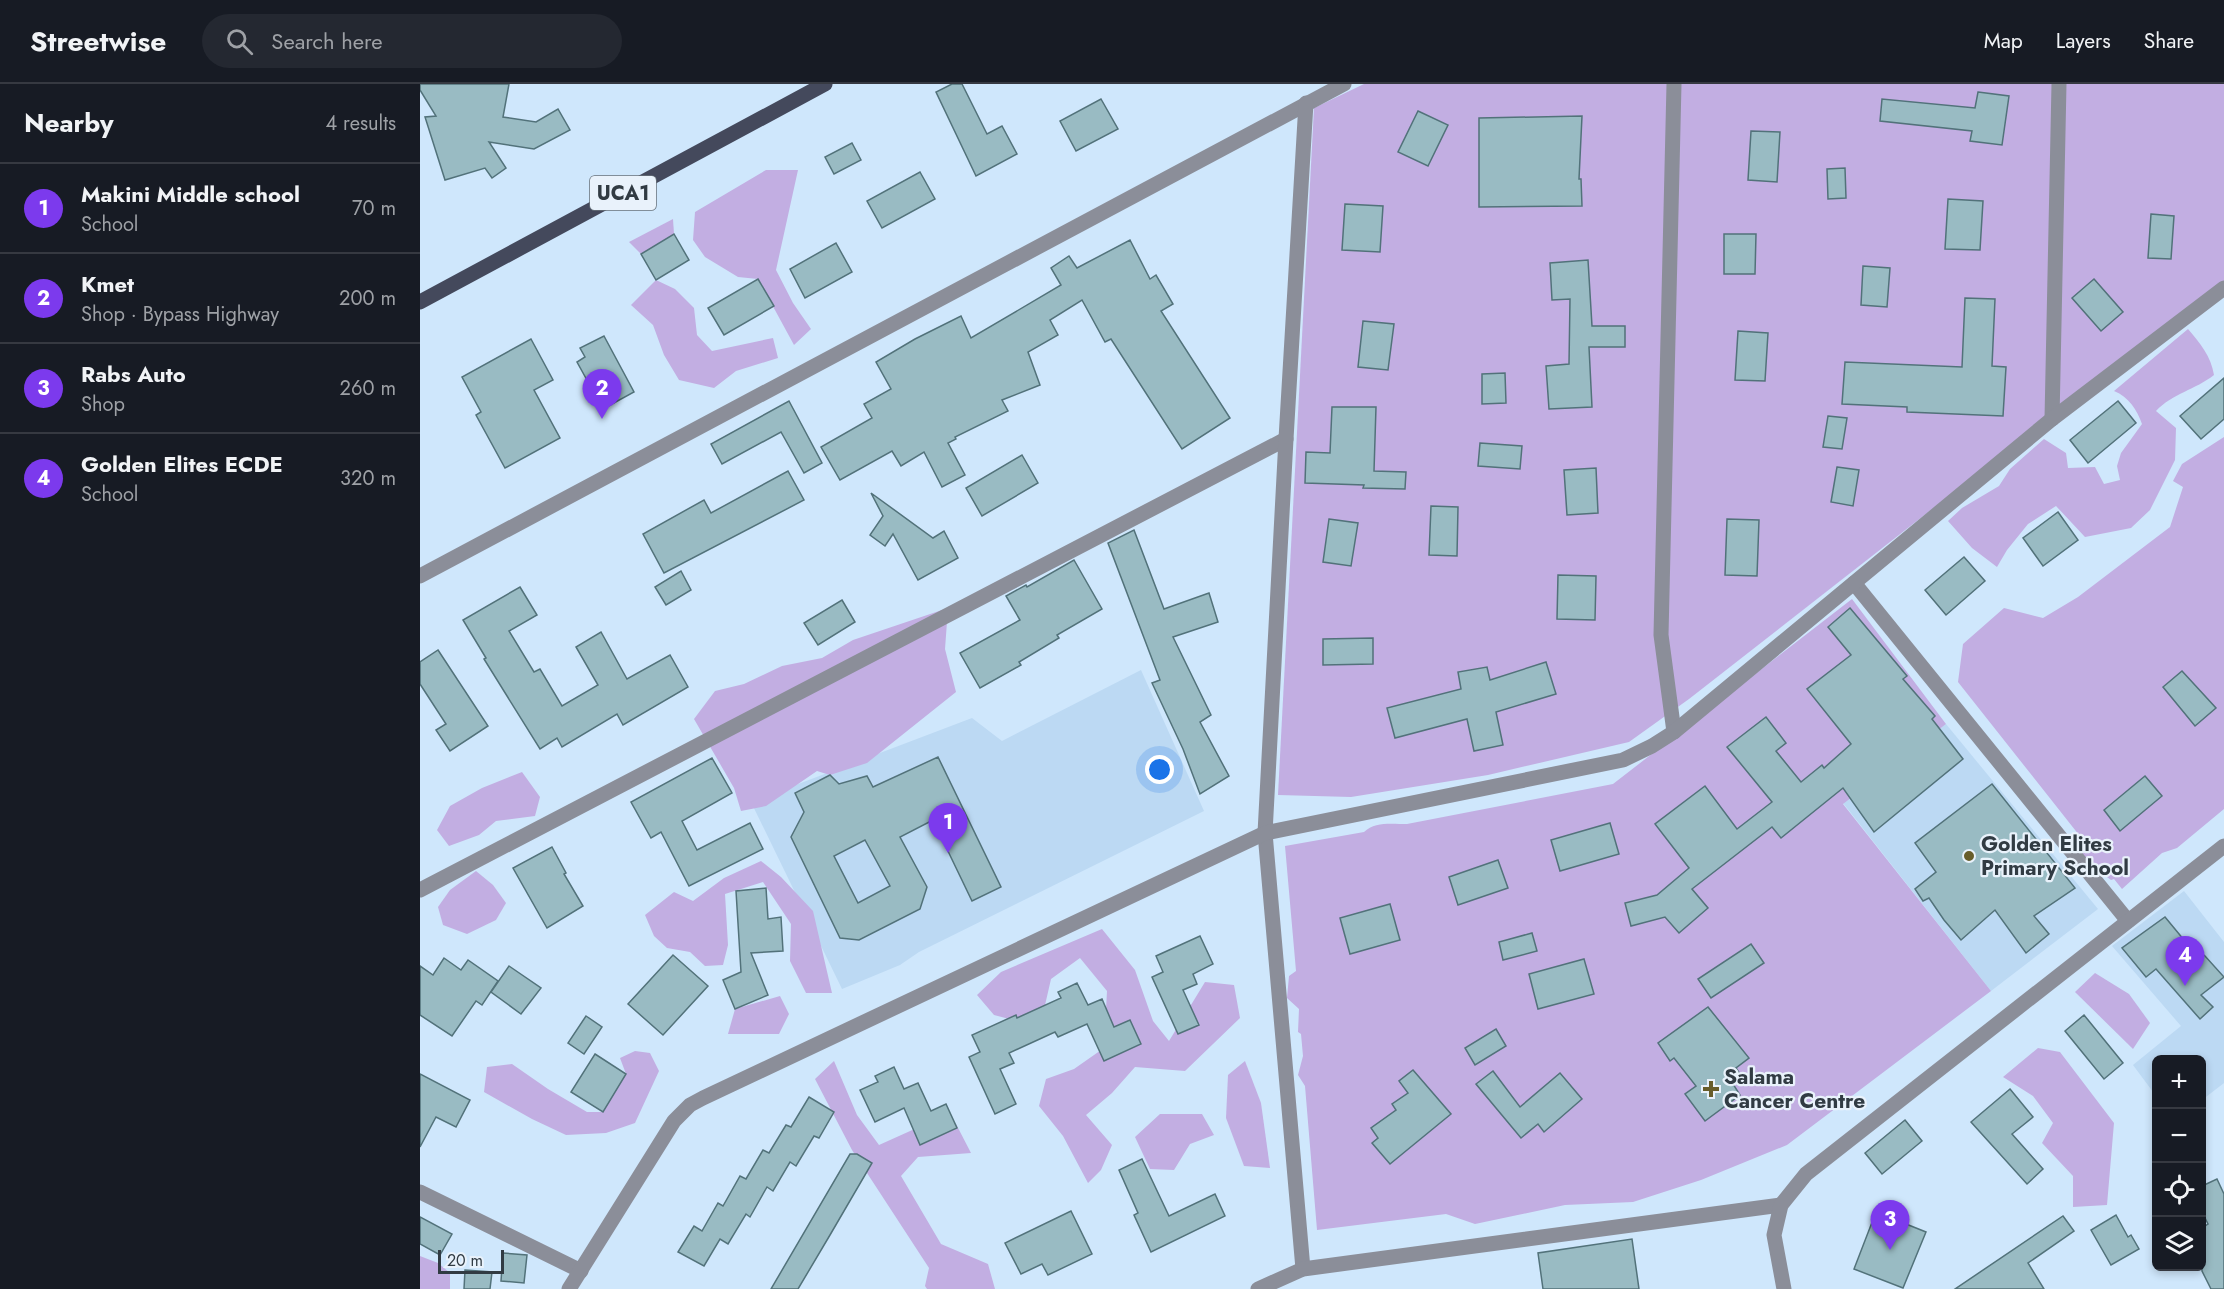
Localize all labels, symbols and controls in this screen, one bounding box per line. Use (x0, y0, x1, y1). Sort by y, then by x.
search box (202, 14, 622, 68)
text: Streetwise (30, 21, 166, 62)
icon: search (223, 25, 256, 58)
text: Search here (271, 25, 383, 57)
text: Map (1984, 26, 2023, 56)
text: Layers (2056, 26, 2111, 56)
text: Share (2144, 26, 2194, 56)
text: Nearby (24, 104, 113, 142)
text: 4 results (325, 109, 396, 138)
road number: UCA1 (590, 176, 656, 210)
text: Makini Middle school (81, 178, 300, 210)
text: 1 (38, 194, 49, 223)
text: 70 m (352, 194, 396, 223)
text: School (81, 210, 138, 239)
text: Kmet (81, 268, 134, 300)
text: 2 (37, 284, 50, 313)
text: 200 m (339, 284, 396, 313)
text: Shop · Bypass Highway (81, 300, 279, 329)
text: Rabs Auto (81, 358, 186, 390)
pin: 2 (582, 370, 621, 419)
text: 3 (37, 374, 50, 403)
text: 260 m (340, 374, 396, 403)
text: Shop (81, 390, 125, 419)
text: Golden Elites ECDE (81, 448, 283, 480)
text: 4 (37, 464, 50, 493)
text: 320 m (340, 464, 396, 493)
text: School (81, 480, 138, 509)
your location (1145, 755, 1174, 784)
pin: 1 (928, 804, 968, 853)
place label: Golden Elites Primary School (1981, 829, 2129, 883)
marker: Golden Elites Primary School (1962, 849, 1976, 863)
pin: 4 (2166, 936, 2204, 986)
map controls (2152, 1055, 2206, 1271)
button: + (2152, 1055, 2206, 1109)
place label: Salama Cancer Centre (1724, 1062, 1865, 1116)
marker: Salama Cancer Centre (1702, 1080, 1720, 1098)
button: − (2152, 1109, 2206, 1163)
button: locate (2152, 1163, 2206, 1217)
pin: 3 (1870, 1200, 1910, 1250)
button: layers (2152, 1217, 2206, 1271)
scale bar (438, 1247, 504, 1274)
text: 20 m (447, 1249, 483, 1272)

